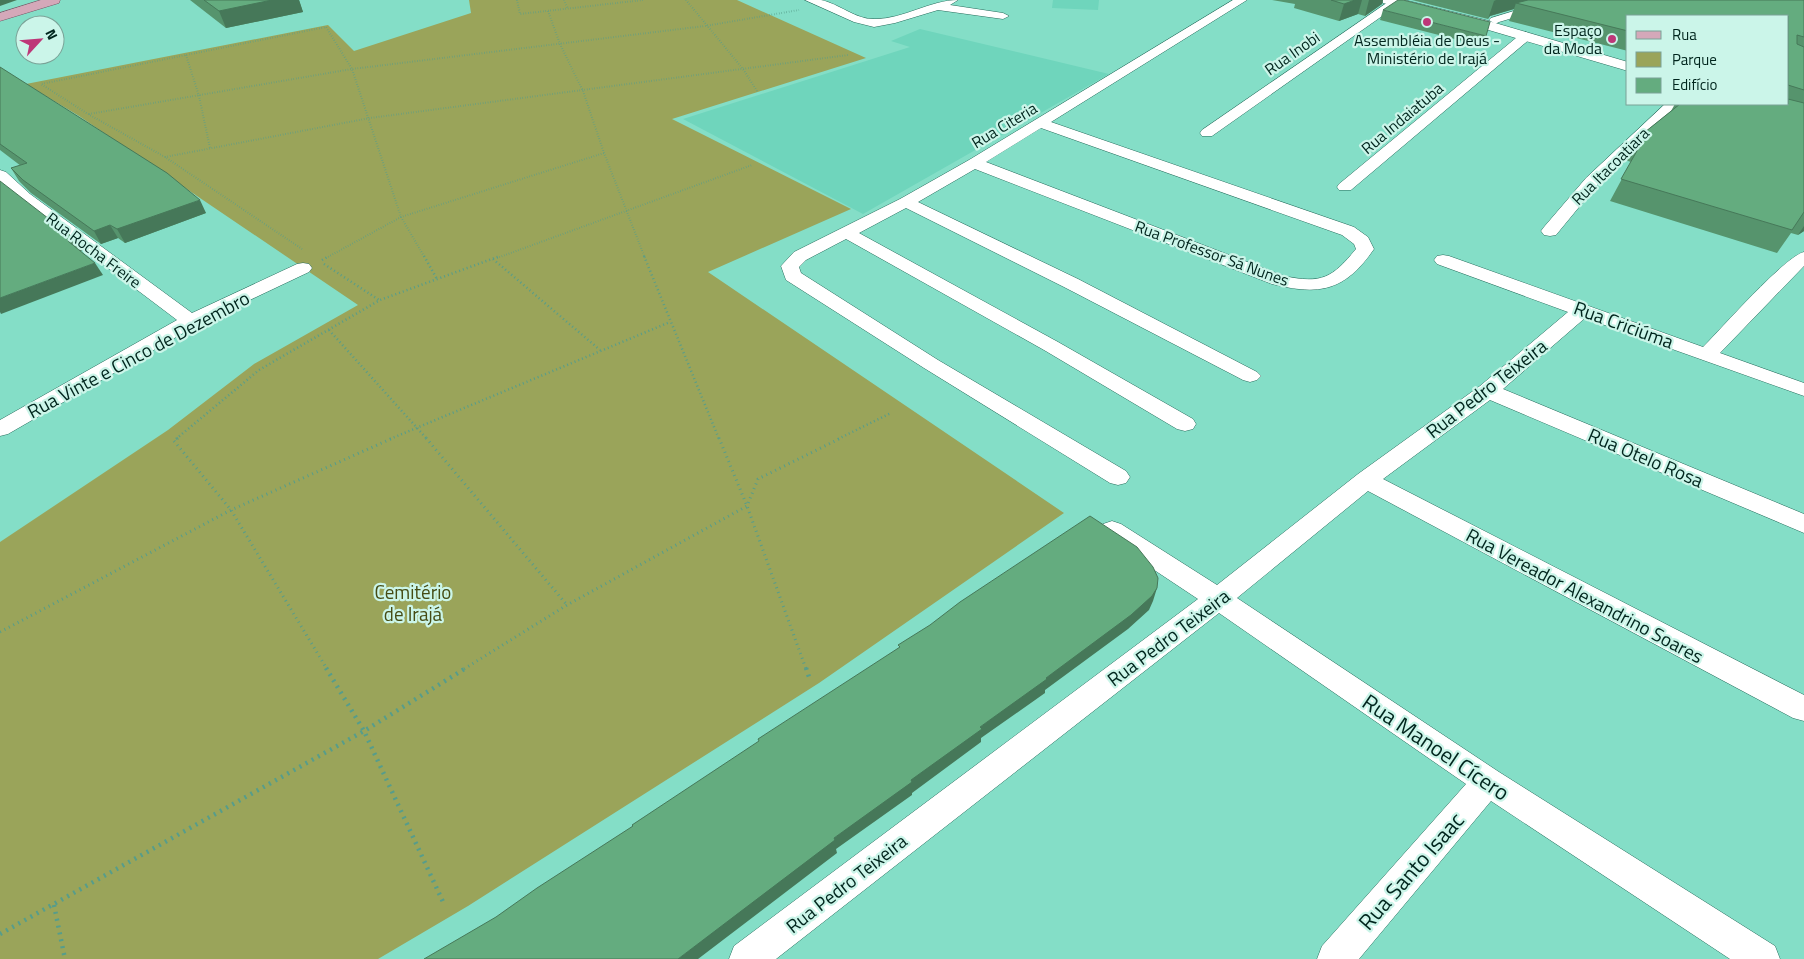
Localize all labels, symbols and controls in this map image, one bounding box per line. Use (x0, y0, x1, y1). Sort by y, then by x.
north arrow (15, 15, 65, 65)
legend (1626, 15, 1789, 105)
marker: Assembléia de Deus - Ministério de Irajá (1421, 16, 1433, 28)
place label: Espaço da Moda (1544, 18, 1602, 60)
text: Rua (1672, 23, 1697, 46)
text: N (41, 25, 64, 43)
street label: Rua Inobi (1259, 25, 1325, 81)
place label: Assembléia de Deus - Ministério de Irajá (1354, 28, 1500, 70)
marker: Espaço da Moda (1606, 33, 1618, 45)
text: Parque (1672, 48, 1717, 71)
text: Edifício (1672, 73, 1717, 96)
street label: Rua Indaiatuba (1356, 76, 1448, 160)
street label: Rua Citeria (967, 96, 1041, 154)
street label: Rua Itacoatiara (1566, 122, 1654, 210)
street label: Rua Rocha Freire (41, 206, 147, 294)
street label: Rua Professor Sá Nunes (1132, 214, 1292, 292)
street label: Rua Vinte e Cinco de Dezembro (22, 283, 254, 425)
street label: Rua Criciúma (1570, 293, 1678, 356)
street label: Rua Pedro Teixeira (1419, 331, 1553, 445)
street label: Rua Otelo Rosa (1584, 420, 1709, 495)
street label: Rua Vereador Alexandrino Soares (1461, 520, 1709, 670)
park label: Cemitério de Irajá (375, 577, 451, 628)
street label: Rua Pedro Teixeira (1101, 581, 1236, 693)
street label: Rua Manoel Cícero (1355, 685, 1517, 809)
street label: Rua Santo Isaac (1350, 804, 1472, 938)
street label: Rua Pedro Teixeira (779, 826, 913, 940)

